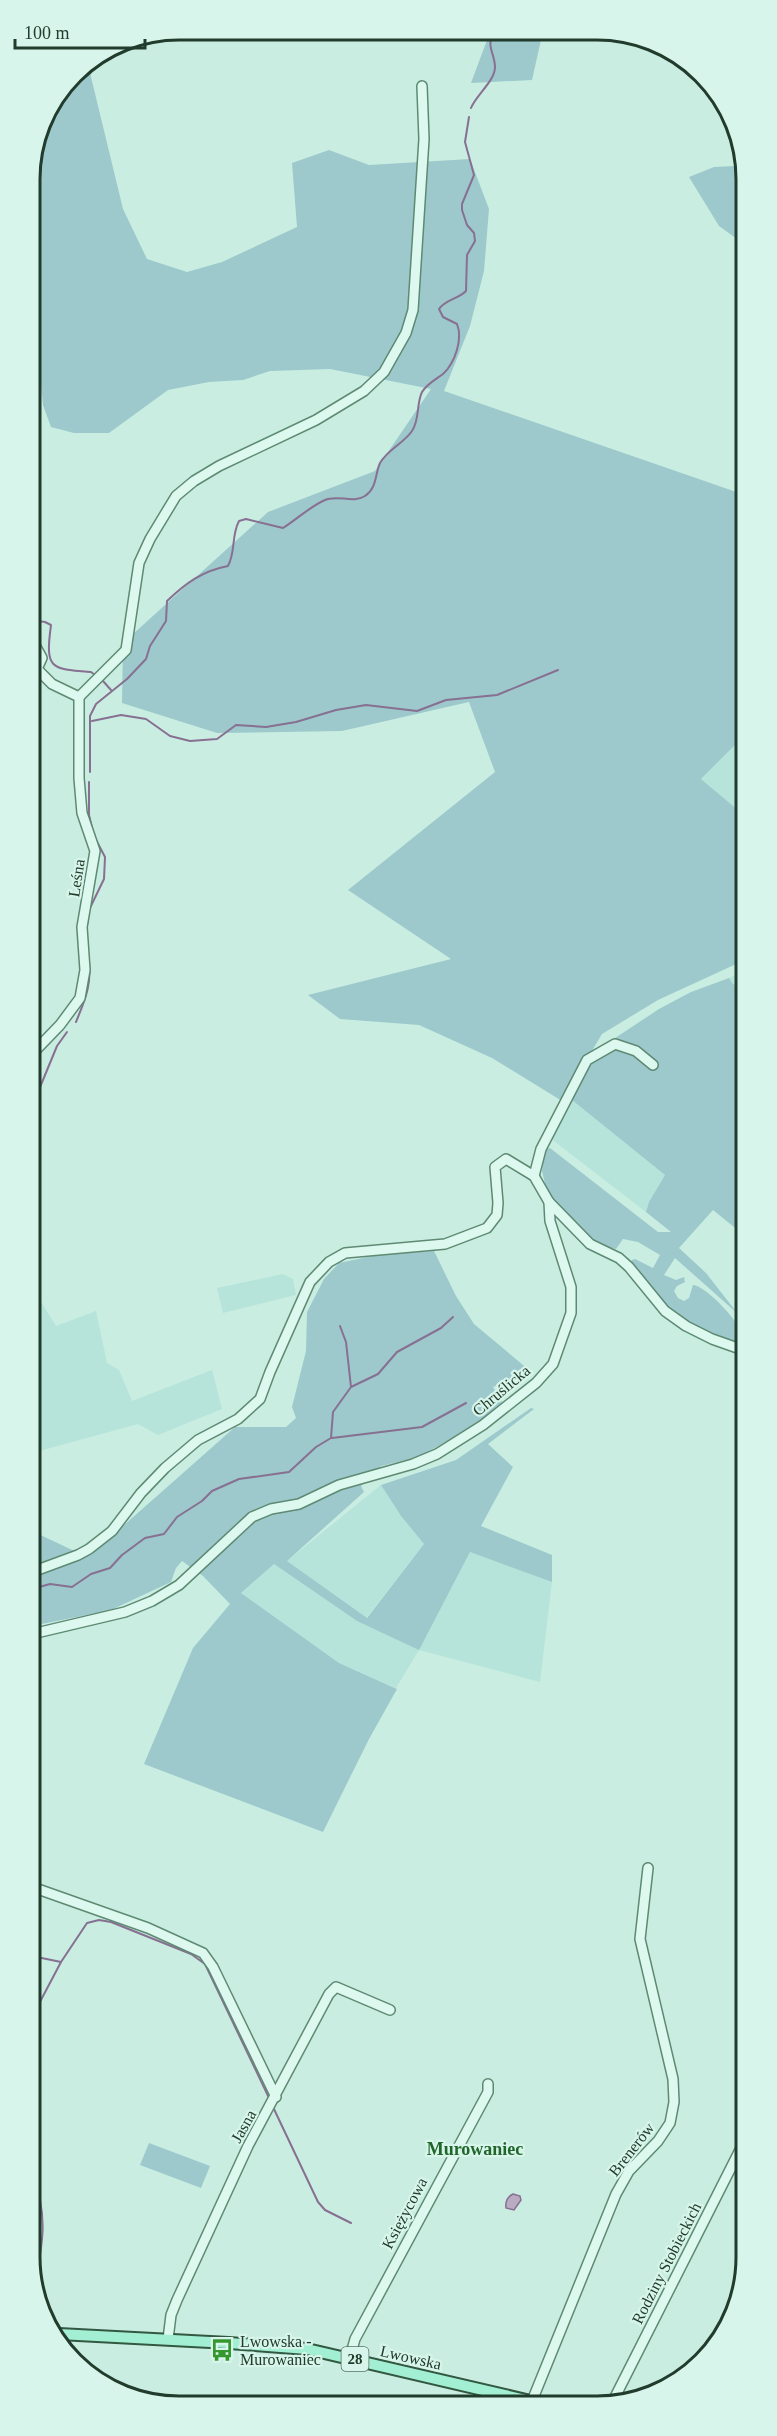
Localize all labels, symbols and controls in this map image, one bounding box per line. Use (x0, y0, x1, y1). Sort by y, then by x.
scale bar (15, 12, 146, 50)
text: 100 m (24, 23, 70, 43)
street label: Leśna (65, 858, 88, 898)
street label: Chruślicka (469, 1362, 533, 1419)
street label: Jasna (228, 2107, 259, 2146)
street label: Brenerów (605, 2119, 658, 2179)
district label: Murowaniec (427, 2139, 523, 2159)
street label: Księżycowa (379, 2175, 431, 2252)
street label: Rodziny Stobieckich (629, 2200, 705, 2327)
place label: Lwowska - Murowaniec (240, 2333, 321, 2368)
bus stop icon: Lwowska - Murowaniec (209, 2337, 235, 2363)
street label: Lwowska (379, 2342, 443, 2373)
road number: 28 (342, 2347, 368, 2371)

